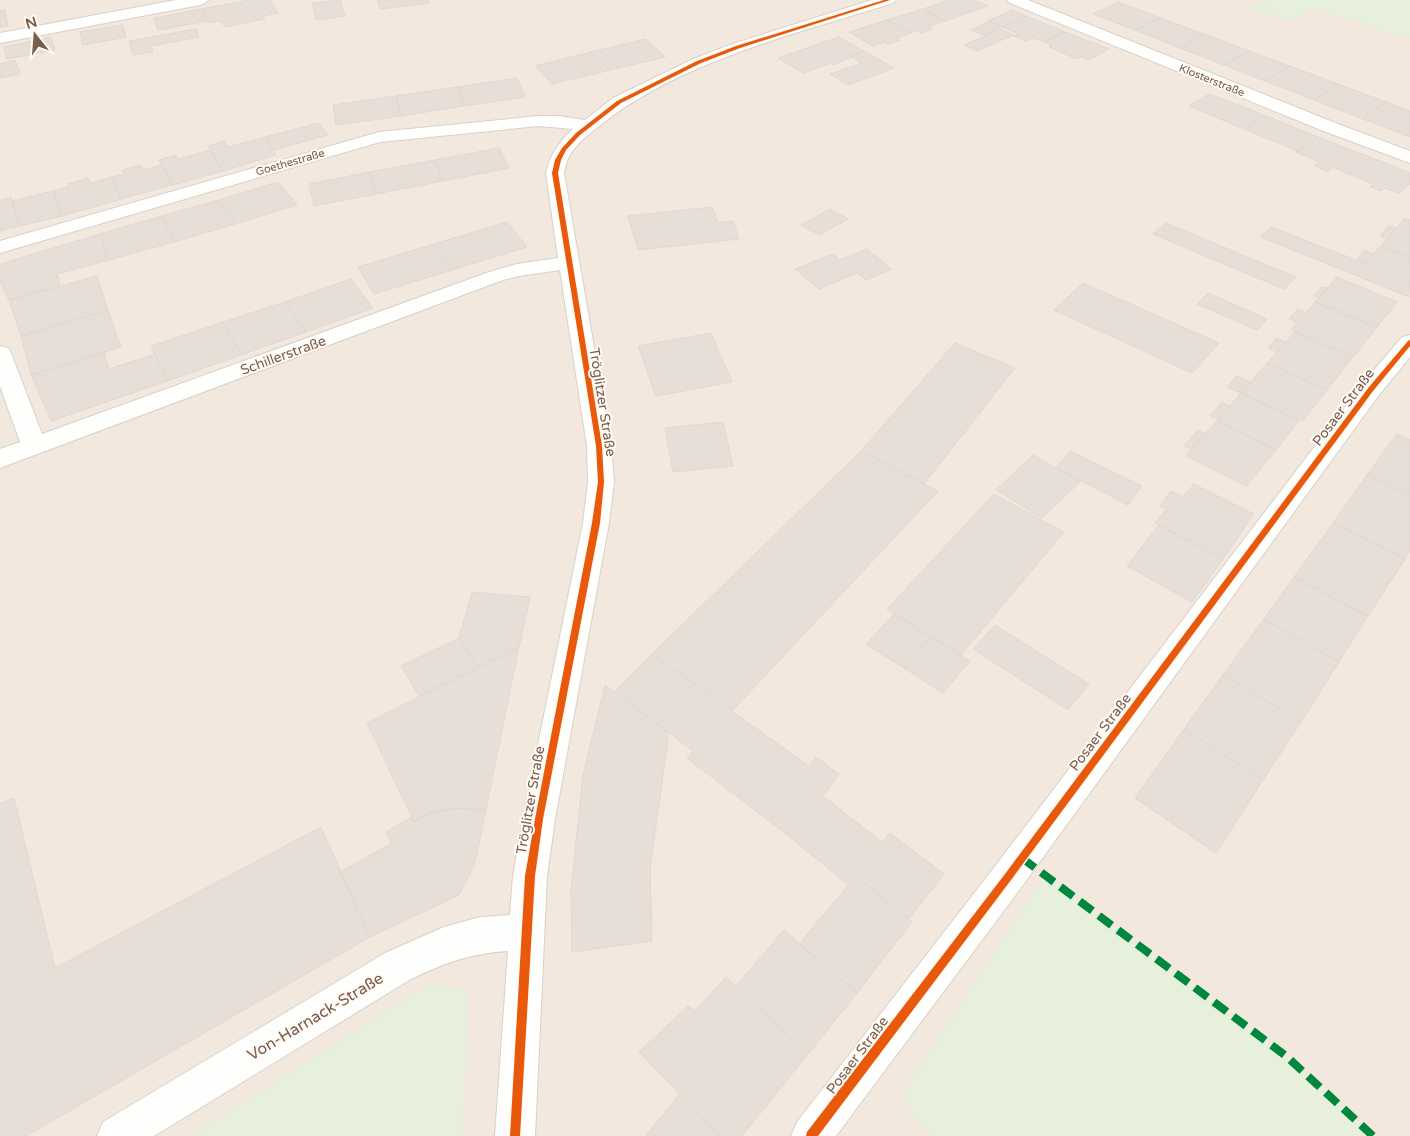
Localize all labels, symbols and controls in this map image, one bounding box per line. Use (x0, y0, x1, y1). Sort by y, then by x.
north arrow (10, 10, 60, 60)
text: N (23, 13, 39, 33)
street label: Klosterstraße (1177, 61, 1246, 99)
street label: Goethestraße (254, 146, 326, 179)
street label: Schillerstraße (238, 332, 328, 379)
street label: Tröglitzer Straße (586, 347, 619, 458)
street label: Posaer Straße (1309, 365, 1378, 449)
street label: Posaer Straße (1066, 690, 1135, 774)
street label: Tröglitzer Straße (513, 745, 548, 856)
street label: Von-Harnack-Straße (244, 968, 387, 1065)
street label: Posaer Straße (823, 1013, 892, 1097)

